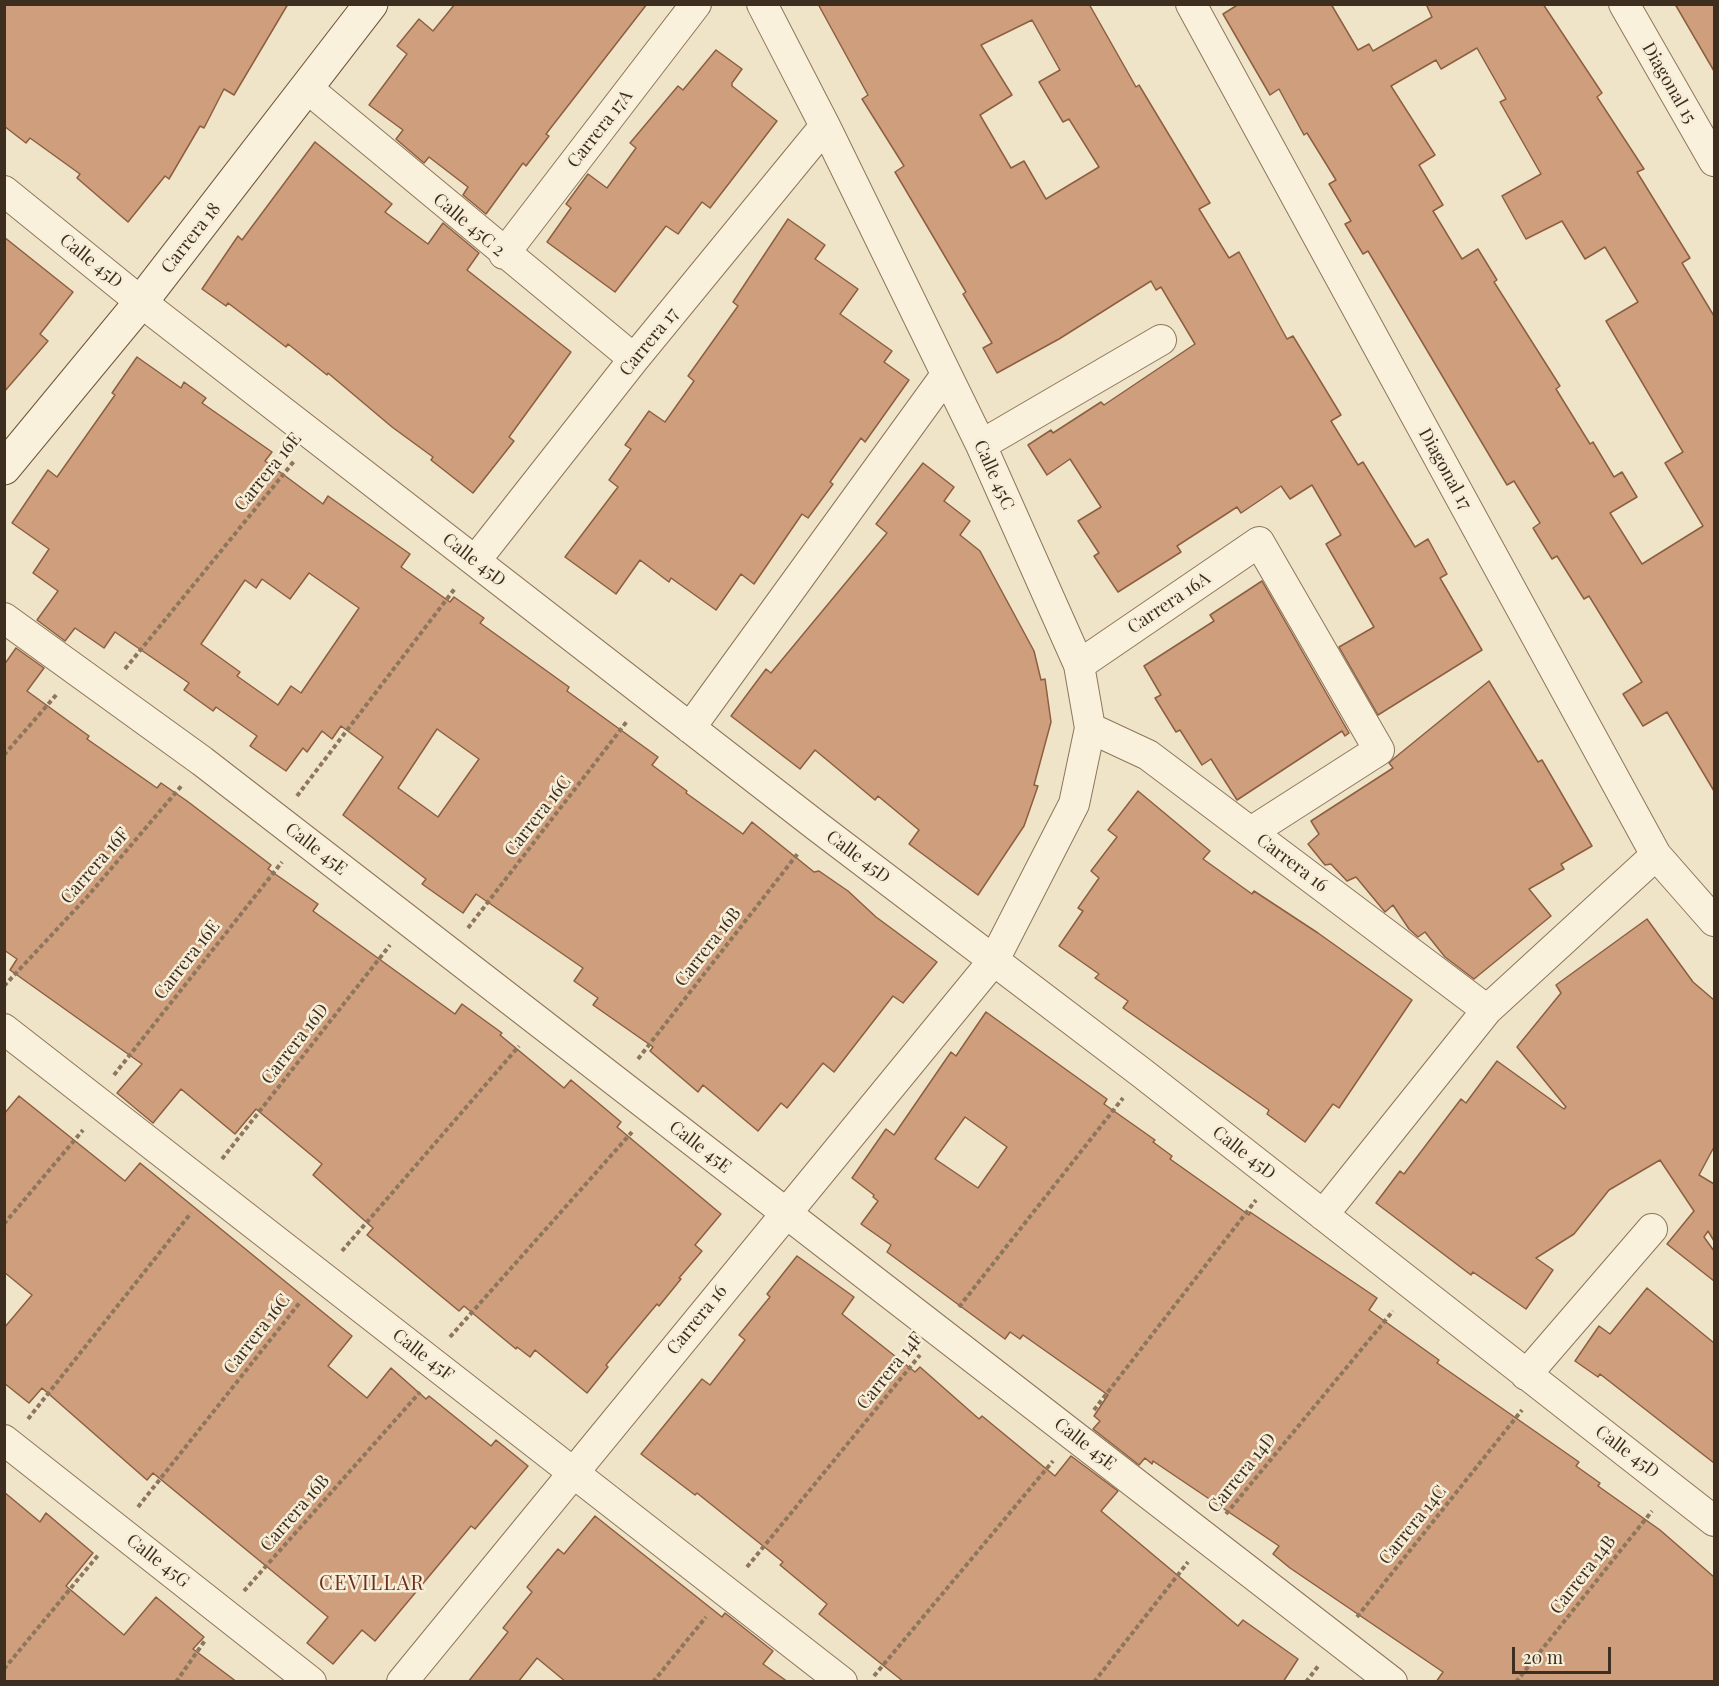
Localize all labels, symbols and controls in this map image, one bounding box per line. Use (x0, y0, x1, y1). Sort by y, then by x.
street label: Diagonal 15 (1637, 39, 1701, 127)
street label: Carrera 17A (563, 86, 637, 172)
street label: Calle 45C 2 (429, 189, 509, 261)
street label: Carrera 18 (157, 198, 225, 278)
street label: Calle 45D (55, 229, 127, 293)
street label: Carrera 17 (615, 304, 683, 380)
street label: Diagonal 17 (1414, 425, 1476, 513)
street label: Carrera 16E (230, 428, 306, 516)
street label: Calle 45C (969, 437, 1019, 513)
street label: Calle 45D (438, 529, 510, 591)
street label: Carrera 16A (1124, 568, 1214, 638)
street label: Carrera 16C (500, 772, 576, 860)
street label: Calle 45E (281, 818, 351, 880)
street label: Carrera 16F (56, 824, 134, 908)
street label: Calle 45D (822, 826, 894, 888)
street label: Carrera 16 (1252, 829, 1332, 897)
street label: Carrera 16B (670, 903, 746, 991)
street label: Carrera 16E (149, 916, 225, 1004)
street label: Carrera 16D (257, 999, 333, 1089)
street label: Calle 45E (665, 1116, 735, 1178)
street label: Calle 45D (1208, 1122, 1280, 1184)
street label: Carrera 16 (662, 1281, 732, 1359)
street label: Carrera 16C (219, 1290, 295, 1378)
street label: Calle 45F (388, 1324, 458, 1386)
street label: Carrera 14F (852, 1328, 928, 1414)
street label: Calle 45E (1050, 1413, 1120, 1475)
street label: Calle 45D (1591, 1421, 1663, 1483)
street label: Carrera 14D (1203, 1429, 1281, 1517)
street label: Carrera 16B (256, 1470, 334, 1556)
street label: Carrera 14C (1375, 1481, 1451, 1569)
street label: Calle 45G (122, 1530, 194, 1592)
street label: Carrera 14B (1545, 1531, 1621, 1619)
district label: CEVILLAR (319, 1572, 425, 1596)
scale bar (1515, 1635, 1614, 1673)
text: 20 m (1523, 1645, 1563, 1669)

